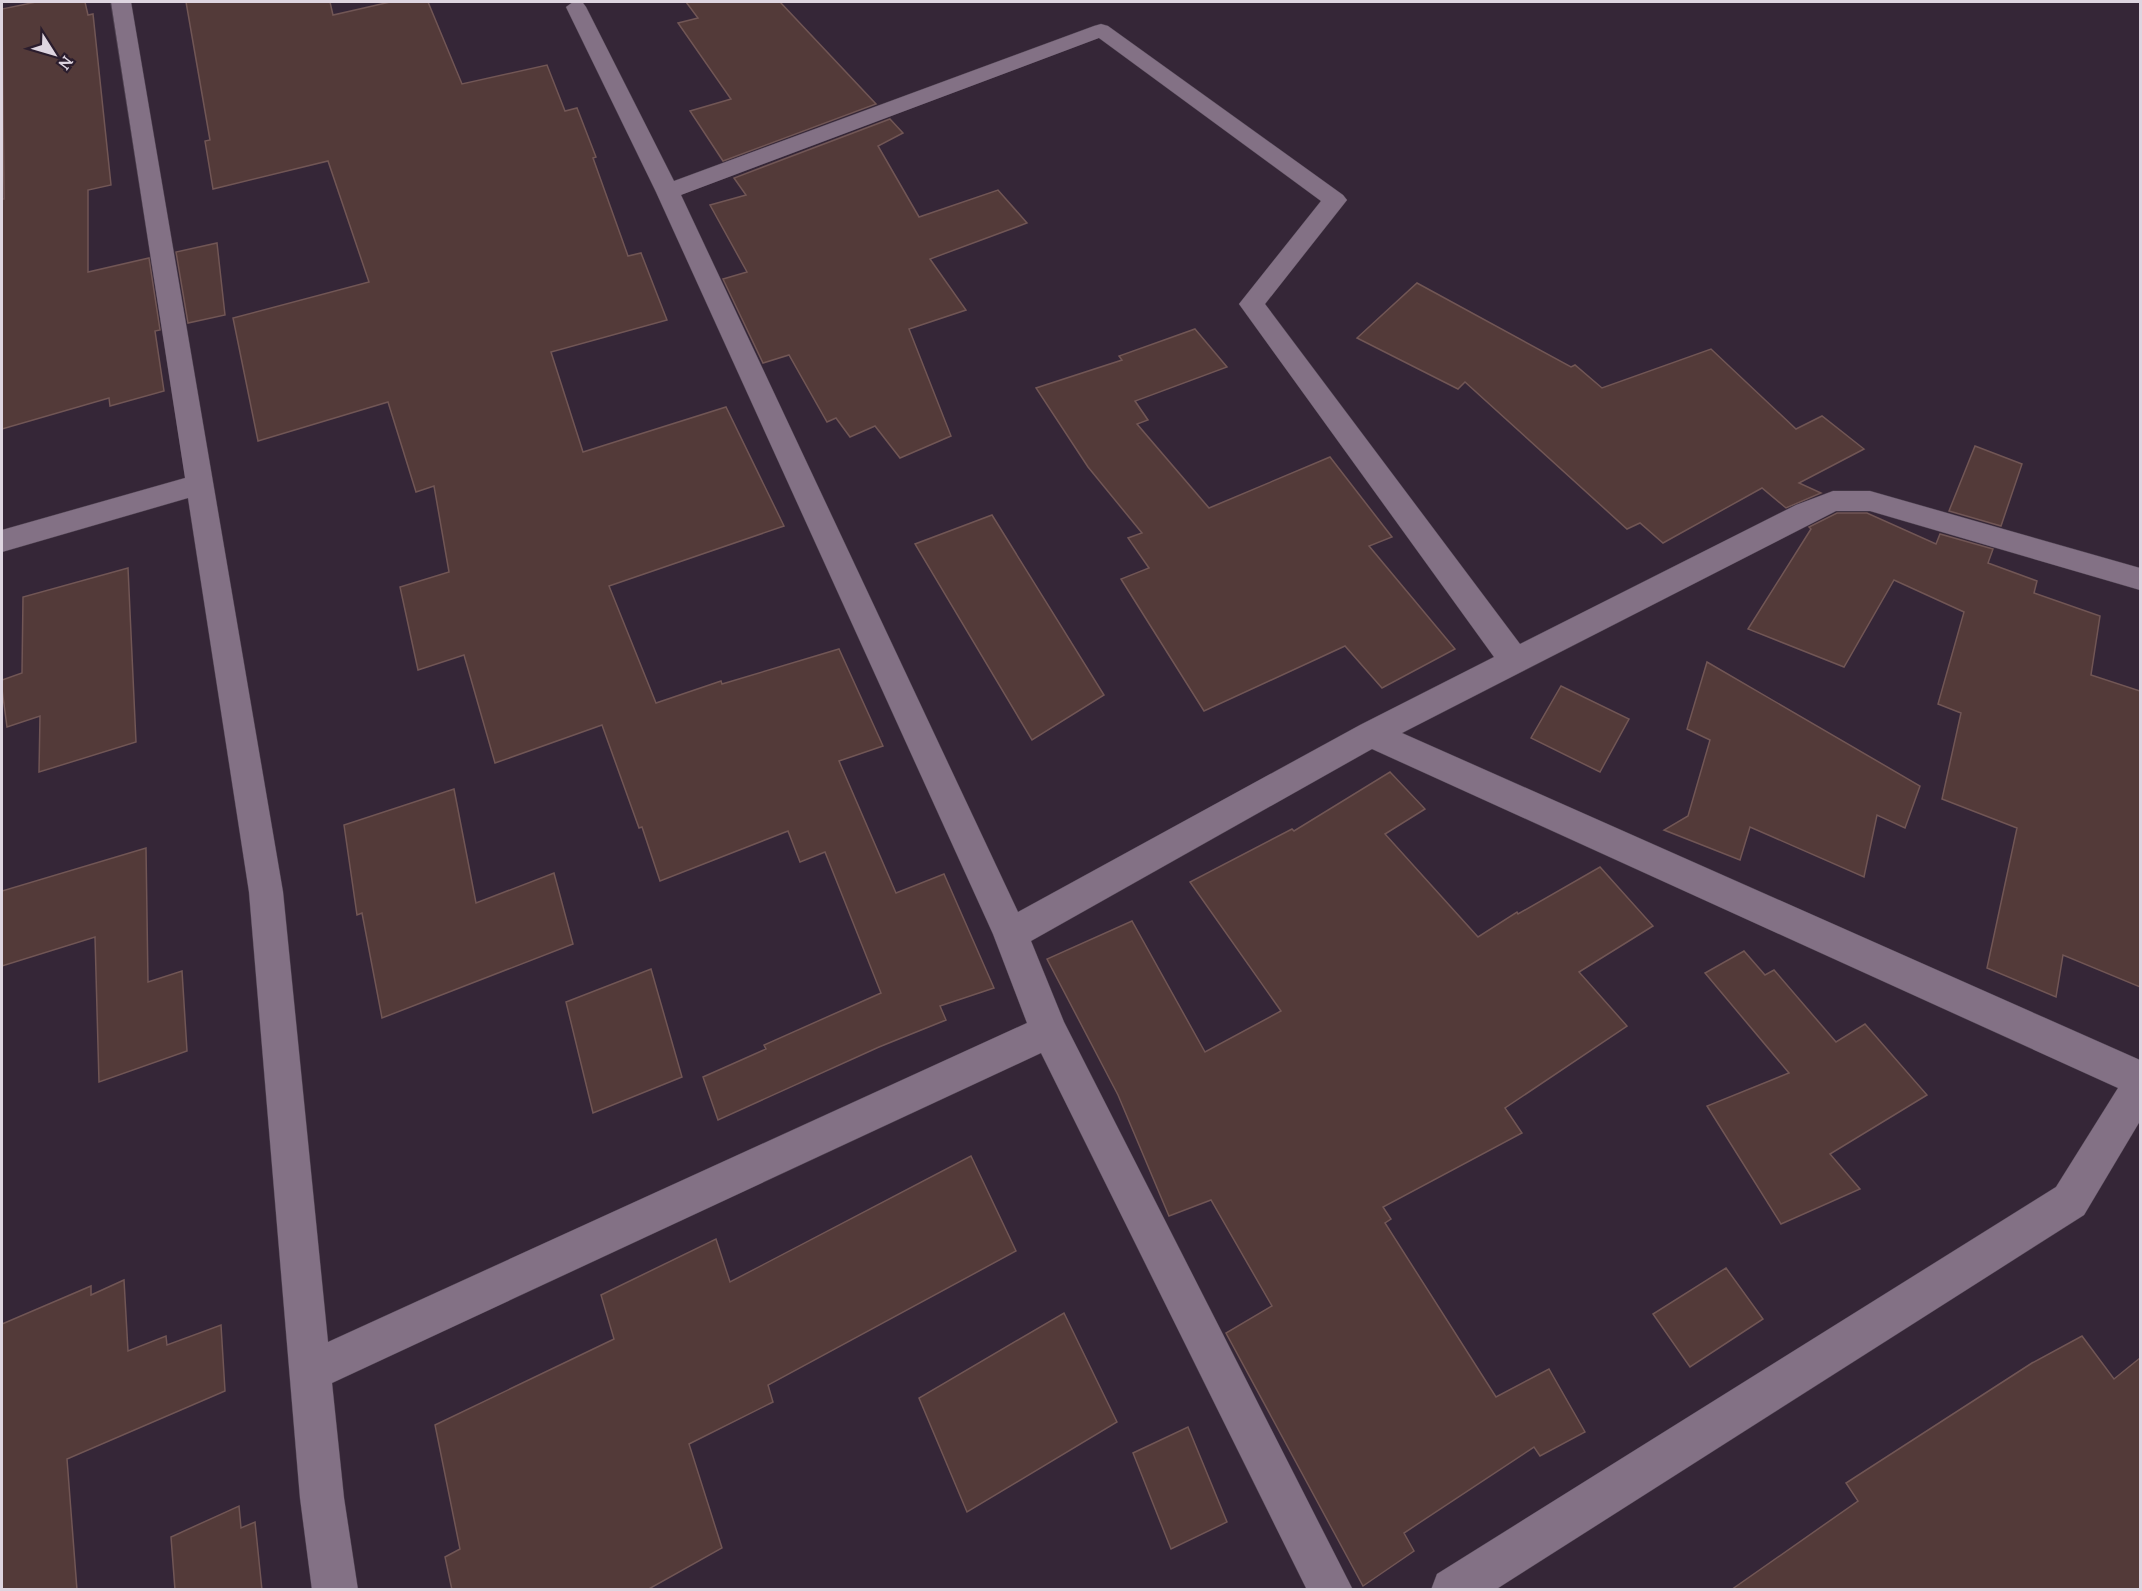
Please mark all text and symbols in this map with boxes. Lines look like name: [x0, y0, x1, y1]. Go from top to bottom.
north arrow: [24, 24, 84, 84]
text: N: [54, 52, 78, 74]

